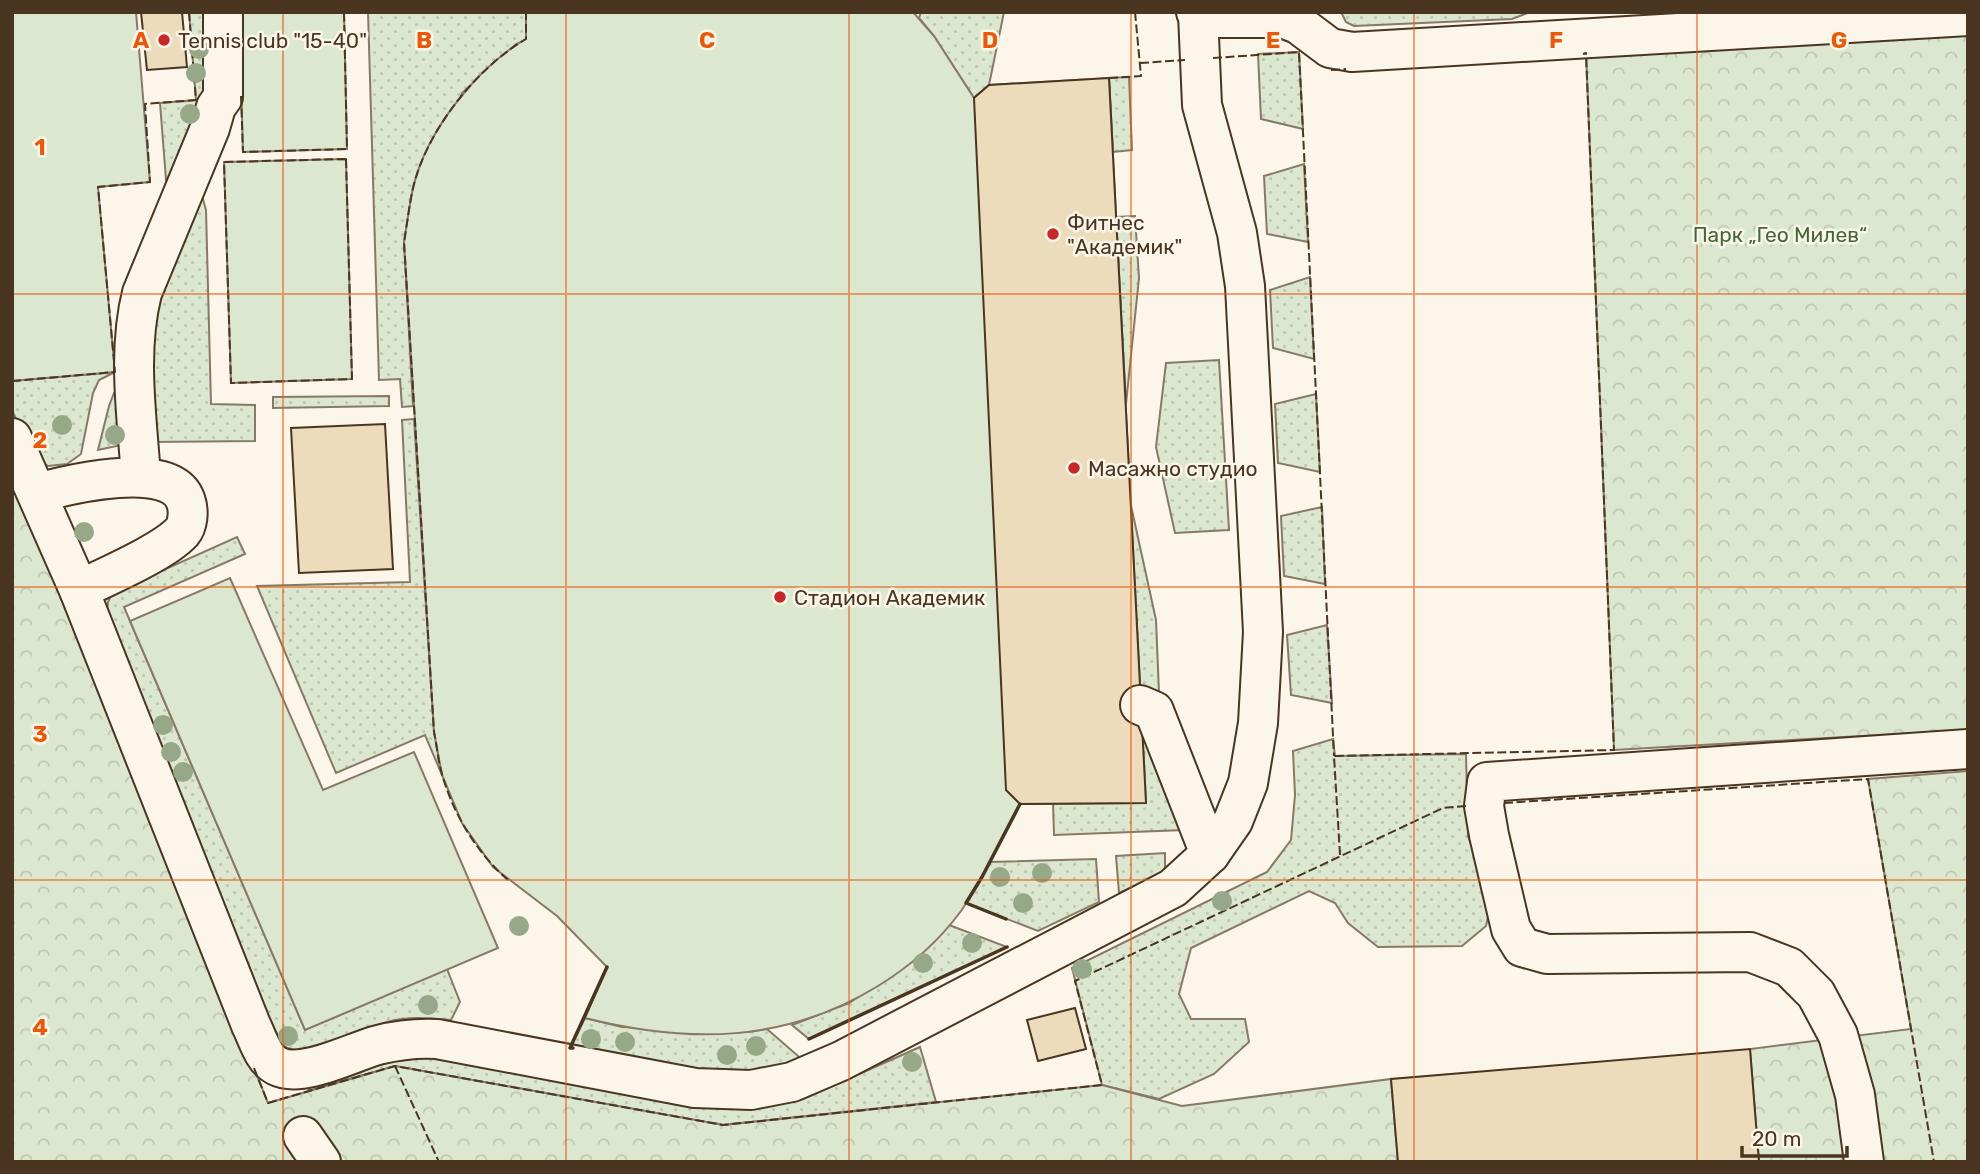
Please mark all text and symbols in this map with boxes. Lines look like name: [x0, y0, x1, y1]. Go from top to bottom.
text: A: [133, 26, 150, 54]
text: B: [416, 26, 432, 54]
text: C: [699, 26, 715, 54]
text: D: [982, 26, 998, 54]
text: E: [1266, 26, 1280, 54]
text: F: [1549, 26, 1563, 54]
text: G: [1831, 26, 1847, 54]
place label: Tennis club "15-40": [178, 28, 367, 53]
marker: Tennis club "15-40": [156, 32, 172, 48]
text: 1: [34, 133, 46, 161]
place label: Фитнес "Академик": [1067, 210, 1182, 259]
park label: Парк „Гео Милев“: [1693, 222, 1867, 247]
marker: Фитнес "Академик": [1045, 226, 1061, 242]
text: 2: [33, 426, 47, 454]
place label: Масажно студио: [1088, 456, 1258, 481]
marker: Масажно студио: [1066, 460, 1082, 476]
place label: Стадион Академик: [794, 585, 985, 610]
marker: Стадион Академик: [772, 589, 788, 605]
text: 3: [32, 720, 48, 748]
text: 4: [32, 1013, 48, 1041]
scale bar: [1742, 1114, 1847, 1158]
text: 20 m: [1752, 1126, 1801, 1151]

